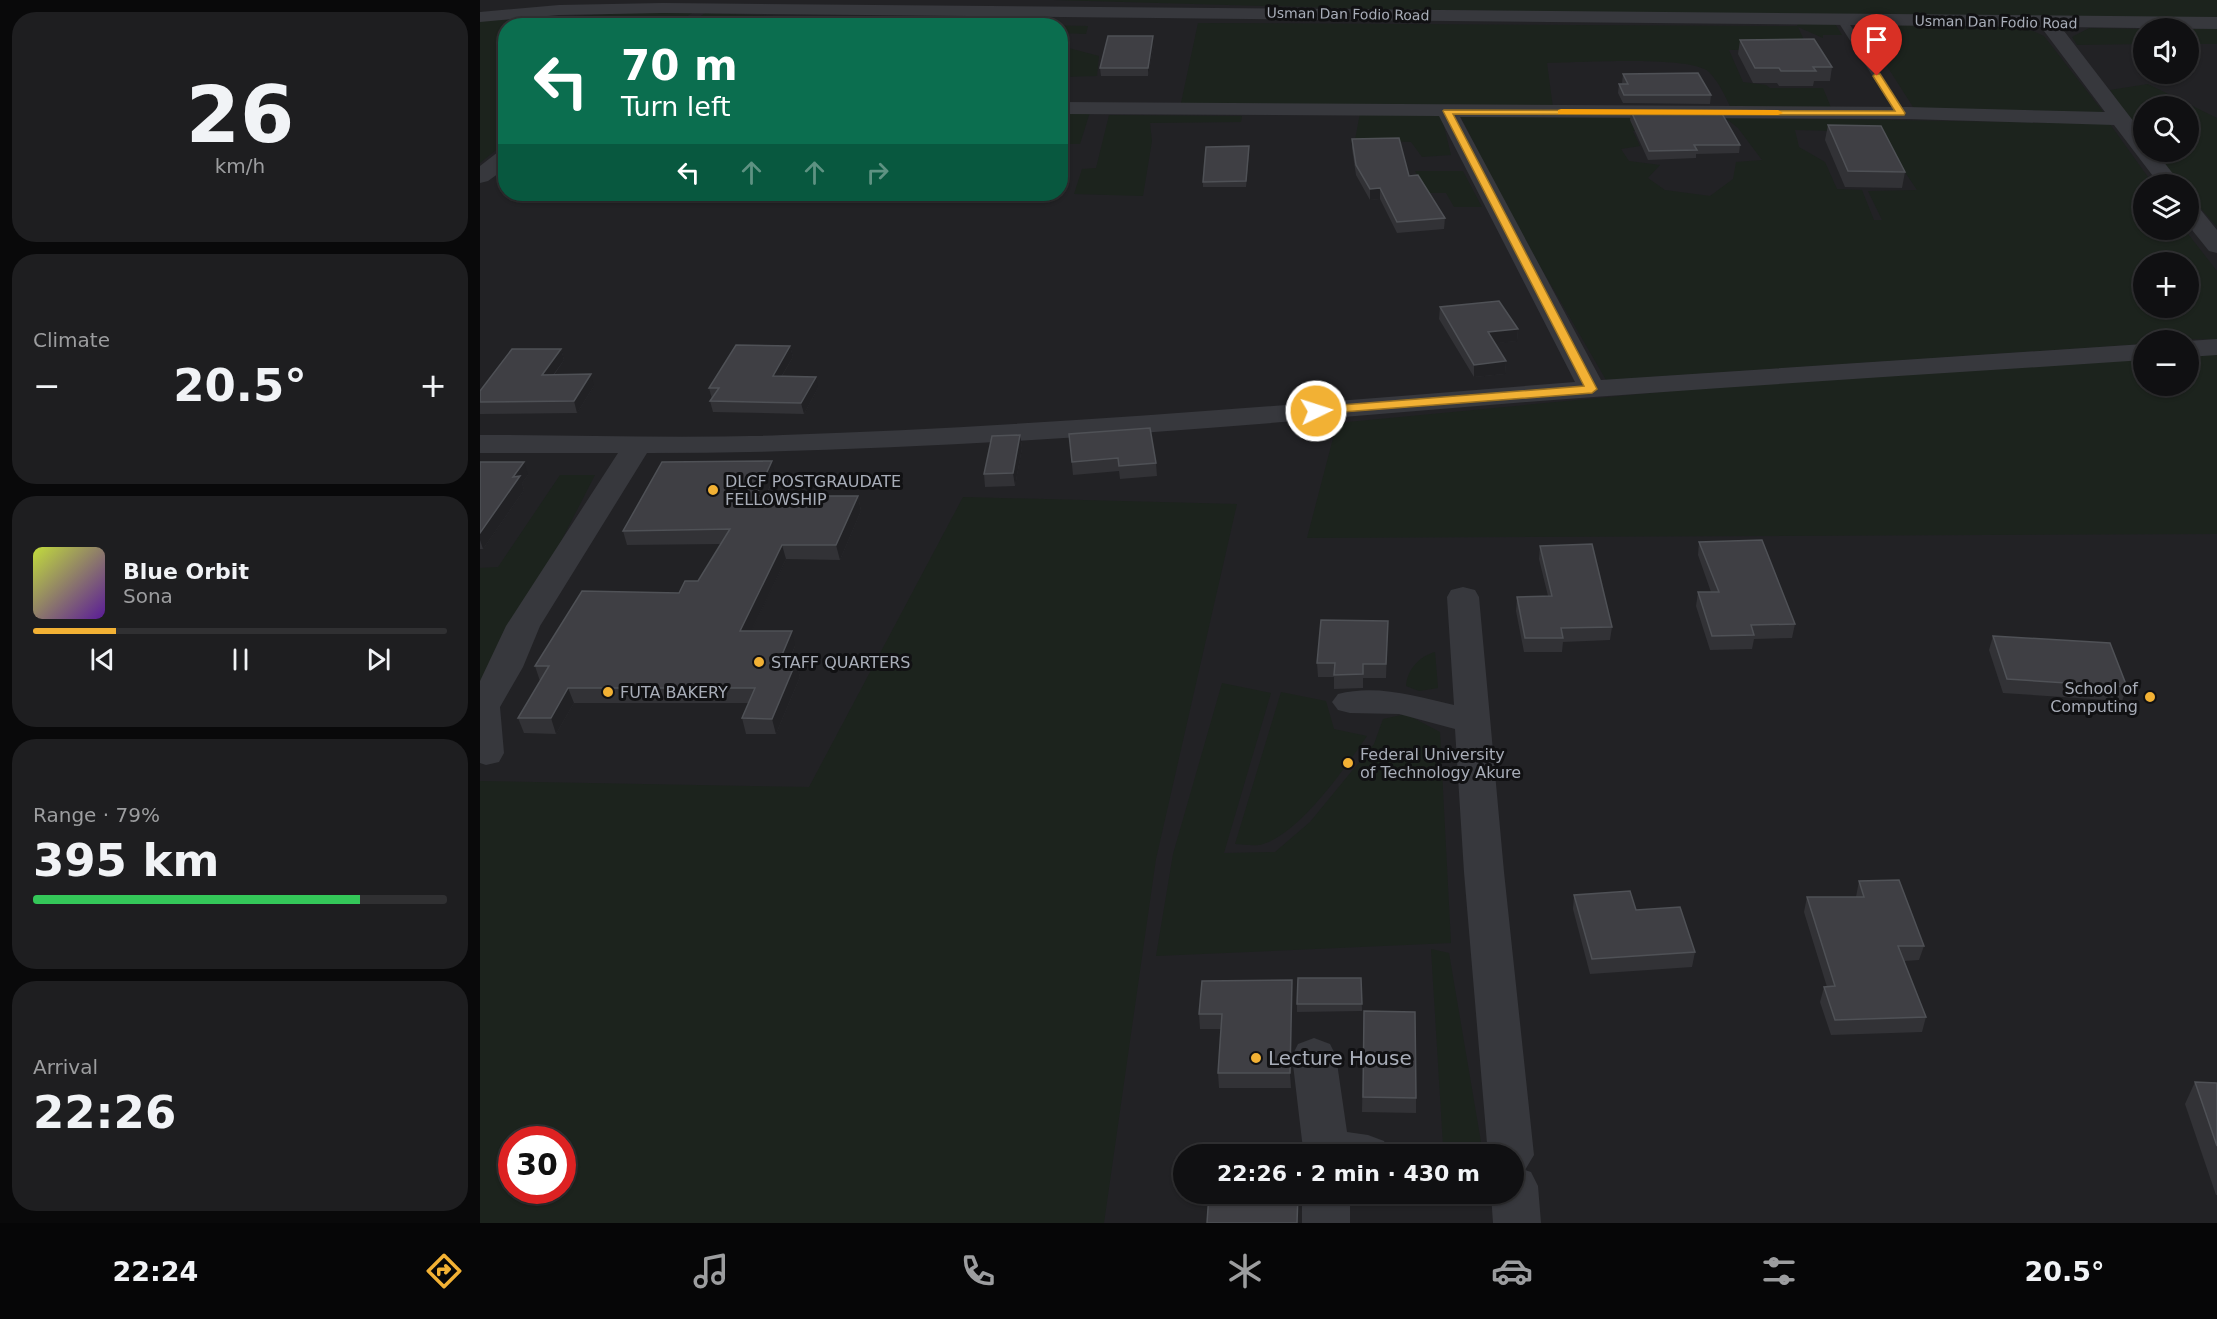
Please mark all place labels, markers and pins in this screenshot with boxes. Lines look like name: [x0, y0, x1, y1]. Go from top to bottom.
pin: [1851, 14, 1902, 76]
place label: DLCF POSTGRAUDATE FELLOWSHIP: [725, 472, 901, 509]
marker: DLCF POSTGRAUDATE FELLOWSHIP: [706, 483, 720, 497]
place label: STAFF QUARTERS: [771, 653, 910, 672]
marker: STAFF QUARTERS: [752, 655, 766, 669]
place label: School of Computing: [2050, 679, 2138, 716]
place label: FUTA BAKERY: [620, 683, 728, 702]
marker: FUTA BAKERY: [601, 685, 615, 699]
marker: School of Computing: [2143, 690, 2157, 704]
place label: Federal University of Technology Akure: [1360, 745, 1521, 782]
marker: Federal University of Technology Akure: [1341, 756, 1355, 770]
place label: Lecture House: [1268, 1046, 1412, 1070]
marker: Lecture House: [1249, 1051, 1263, 1065]

